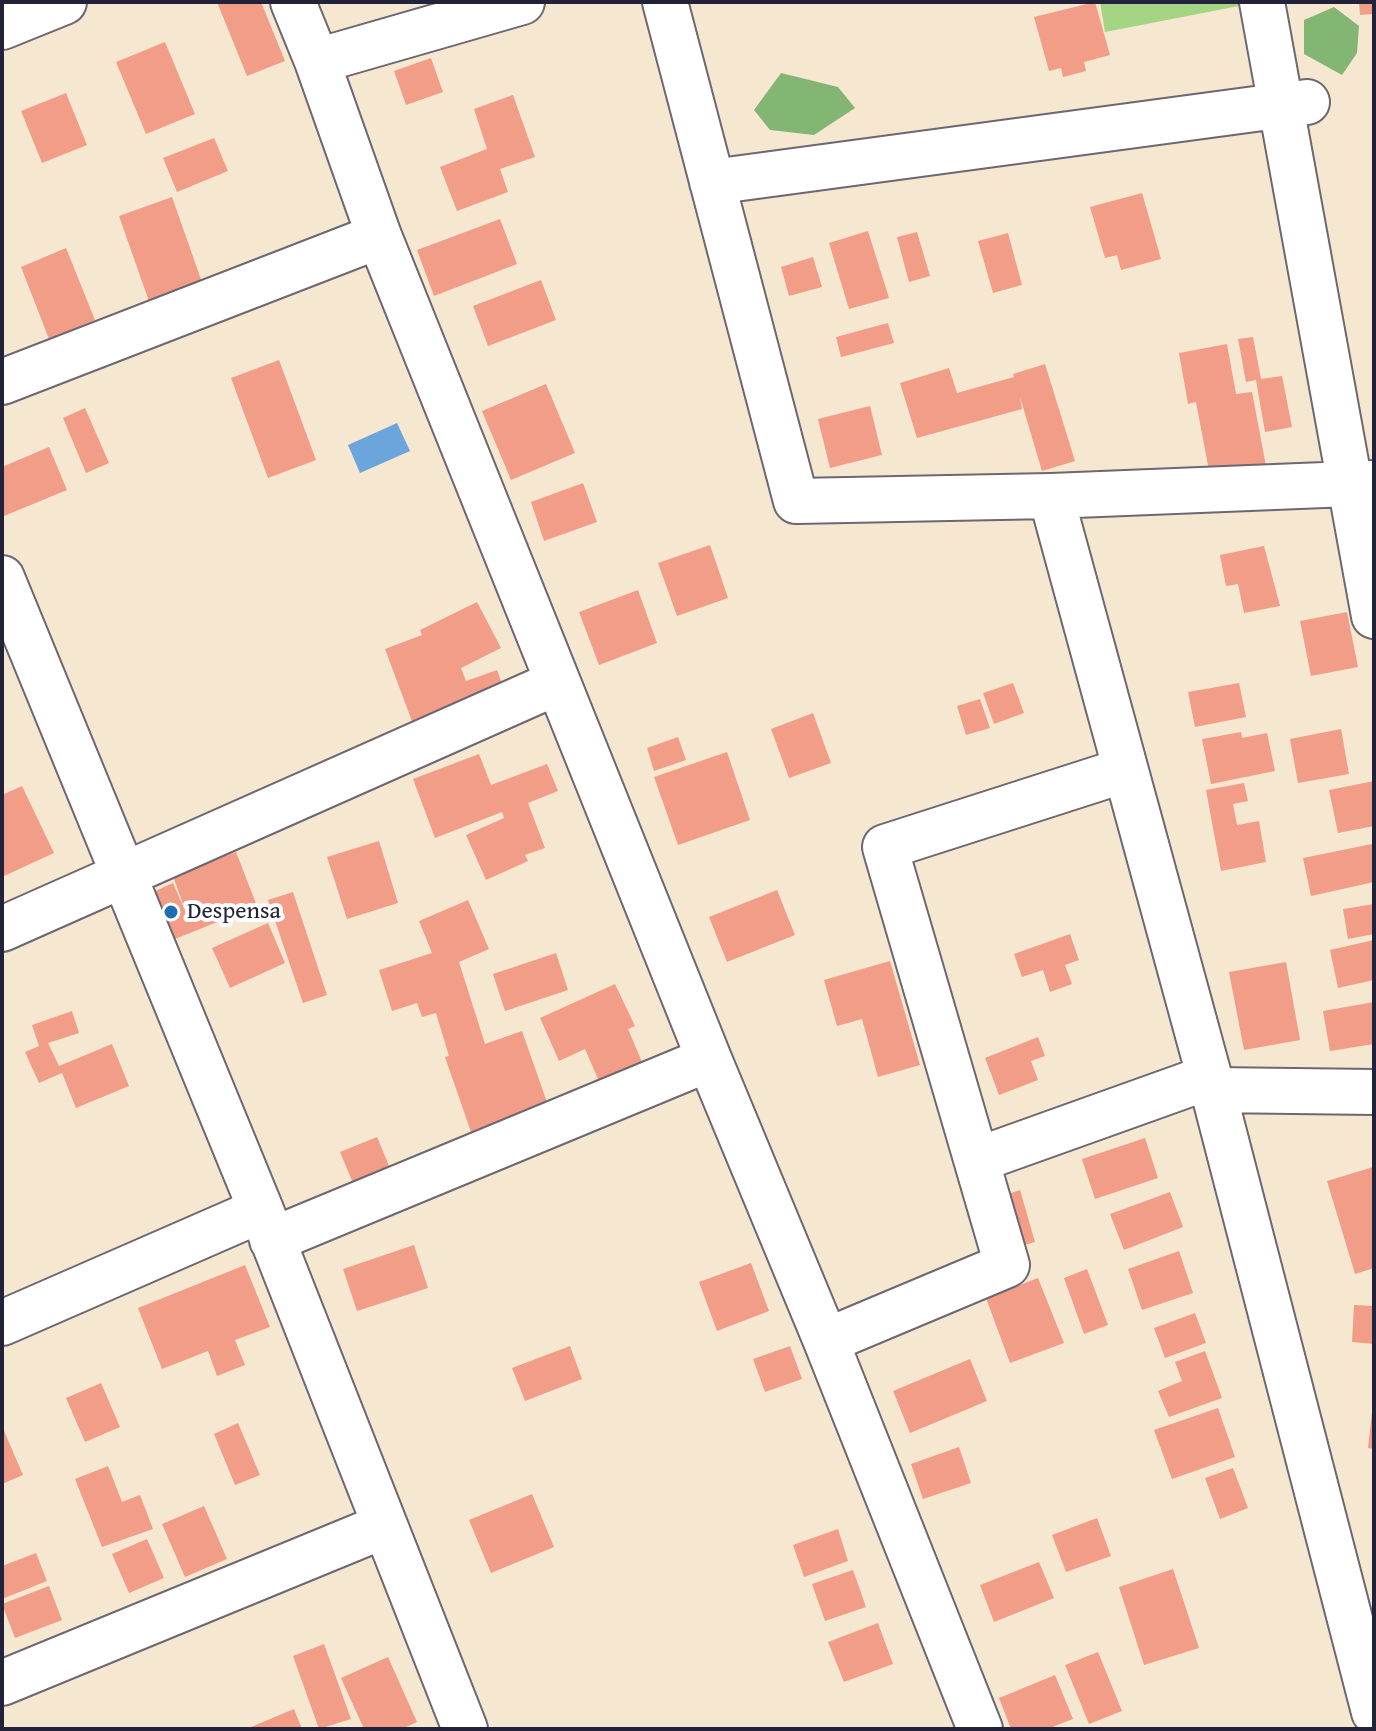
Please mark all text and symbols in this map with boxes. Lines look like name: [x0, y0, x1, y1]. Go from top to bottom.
place label: Despensa: [187, 898, 281, 926]
marker: Despensa: [162, 903, 180, 921]

